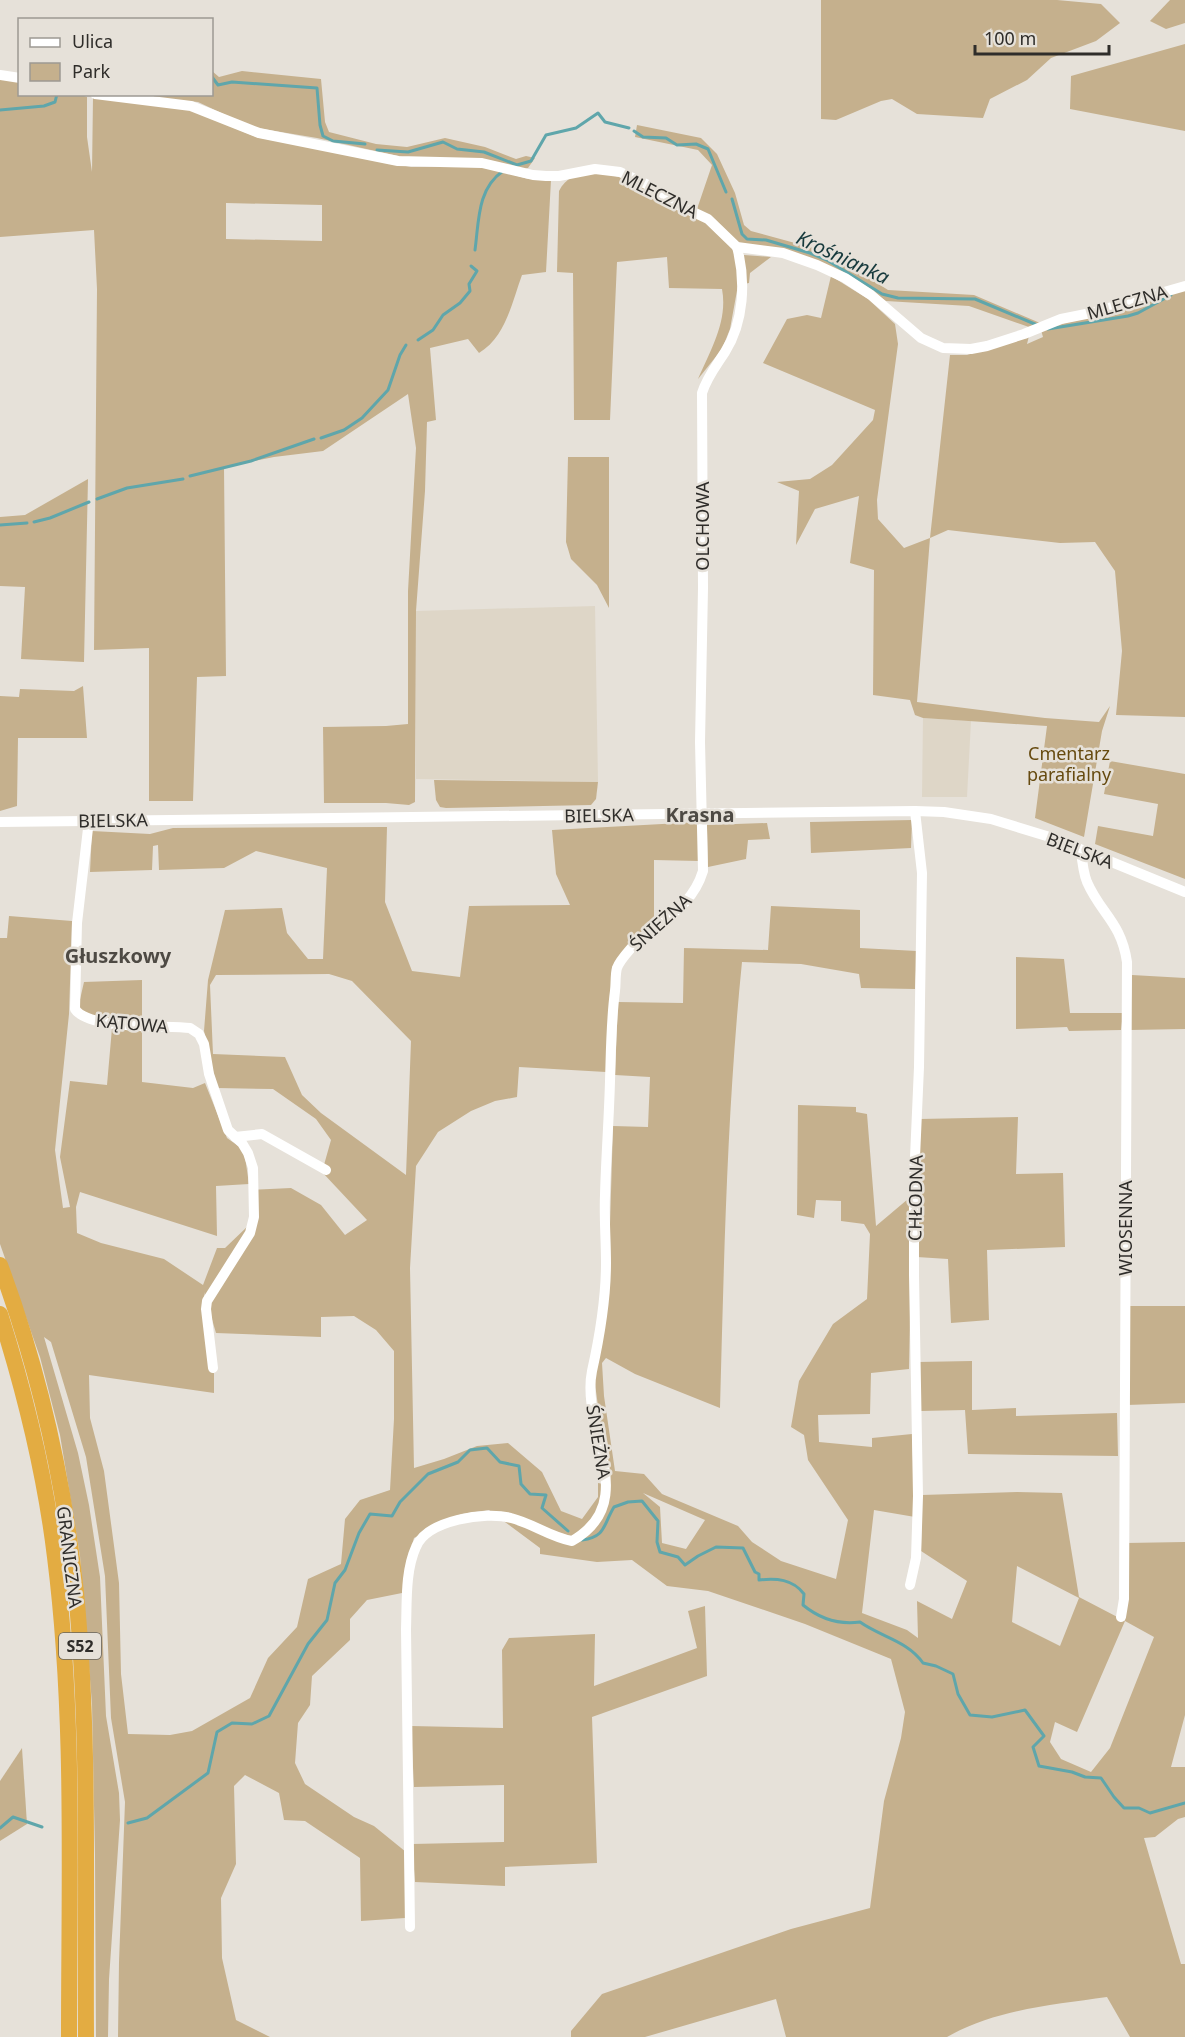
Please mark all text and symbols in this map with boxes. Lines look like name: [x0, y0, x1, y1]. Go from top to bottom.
legend: [18, 18, 213, 96]
scale bar: [975, 18, 1108, 56]
text: 100 m: [984, 26, 1036, 50]
text: Ulica: [72, 29, 113, 53]
text: Park: [72, 59, 110, 83]
street label: MLECZNA: [618, 165, 703, 224]
water label: Krośnianka: [792, 224, 894, 290]
street label: MLECZNA: [1084, 279, 1170, 325]
street label: OLCHOWA: [690, 481, 714, 571]
park label: Cmentarz parafialny: [1027, 741, 1112, 786]
district label: Krasna: [666, 801, 734, 828]
street label: BIELSKA: [564, 802, 635, 828]
street label: BIELSKA: [78, 807, 149, 833]
street label: BIELSKA: [1043, 826, 1117, 874]
street label: ŚNIEŻNA: [624, 888, 696, 956]
district label: Głuszkowy: [65, 942, 172, 969]
street label: KĄTOWA: [95, 1008, 170, 1038]
street label: CHŁODNA: [902, 1154, 928, 1241]
street label: WIOSENNA: [1113, 1180, 1137, 1276]
street label: ŚNIEŻNA: [581, 1403, 617, 1481]
street label: GRANICZNA: [52, 1505, 88, 1610]
road number: S52: [59, 1633, 101, 1659]

